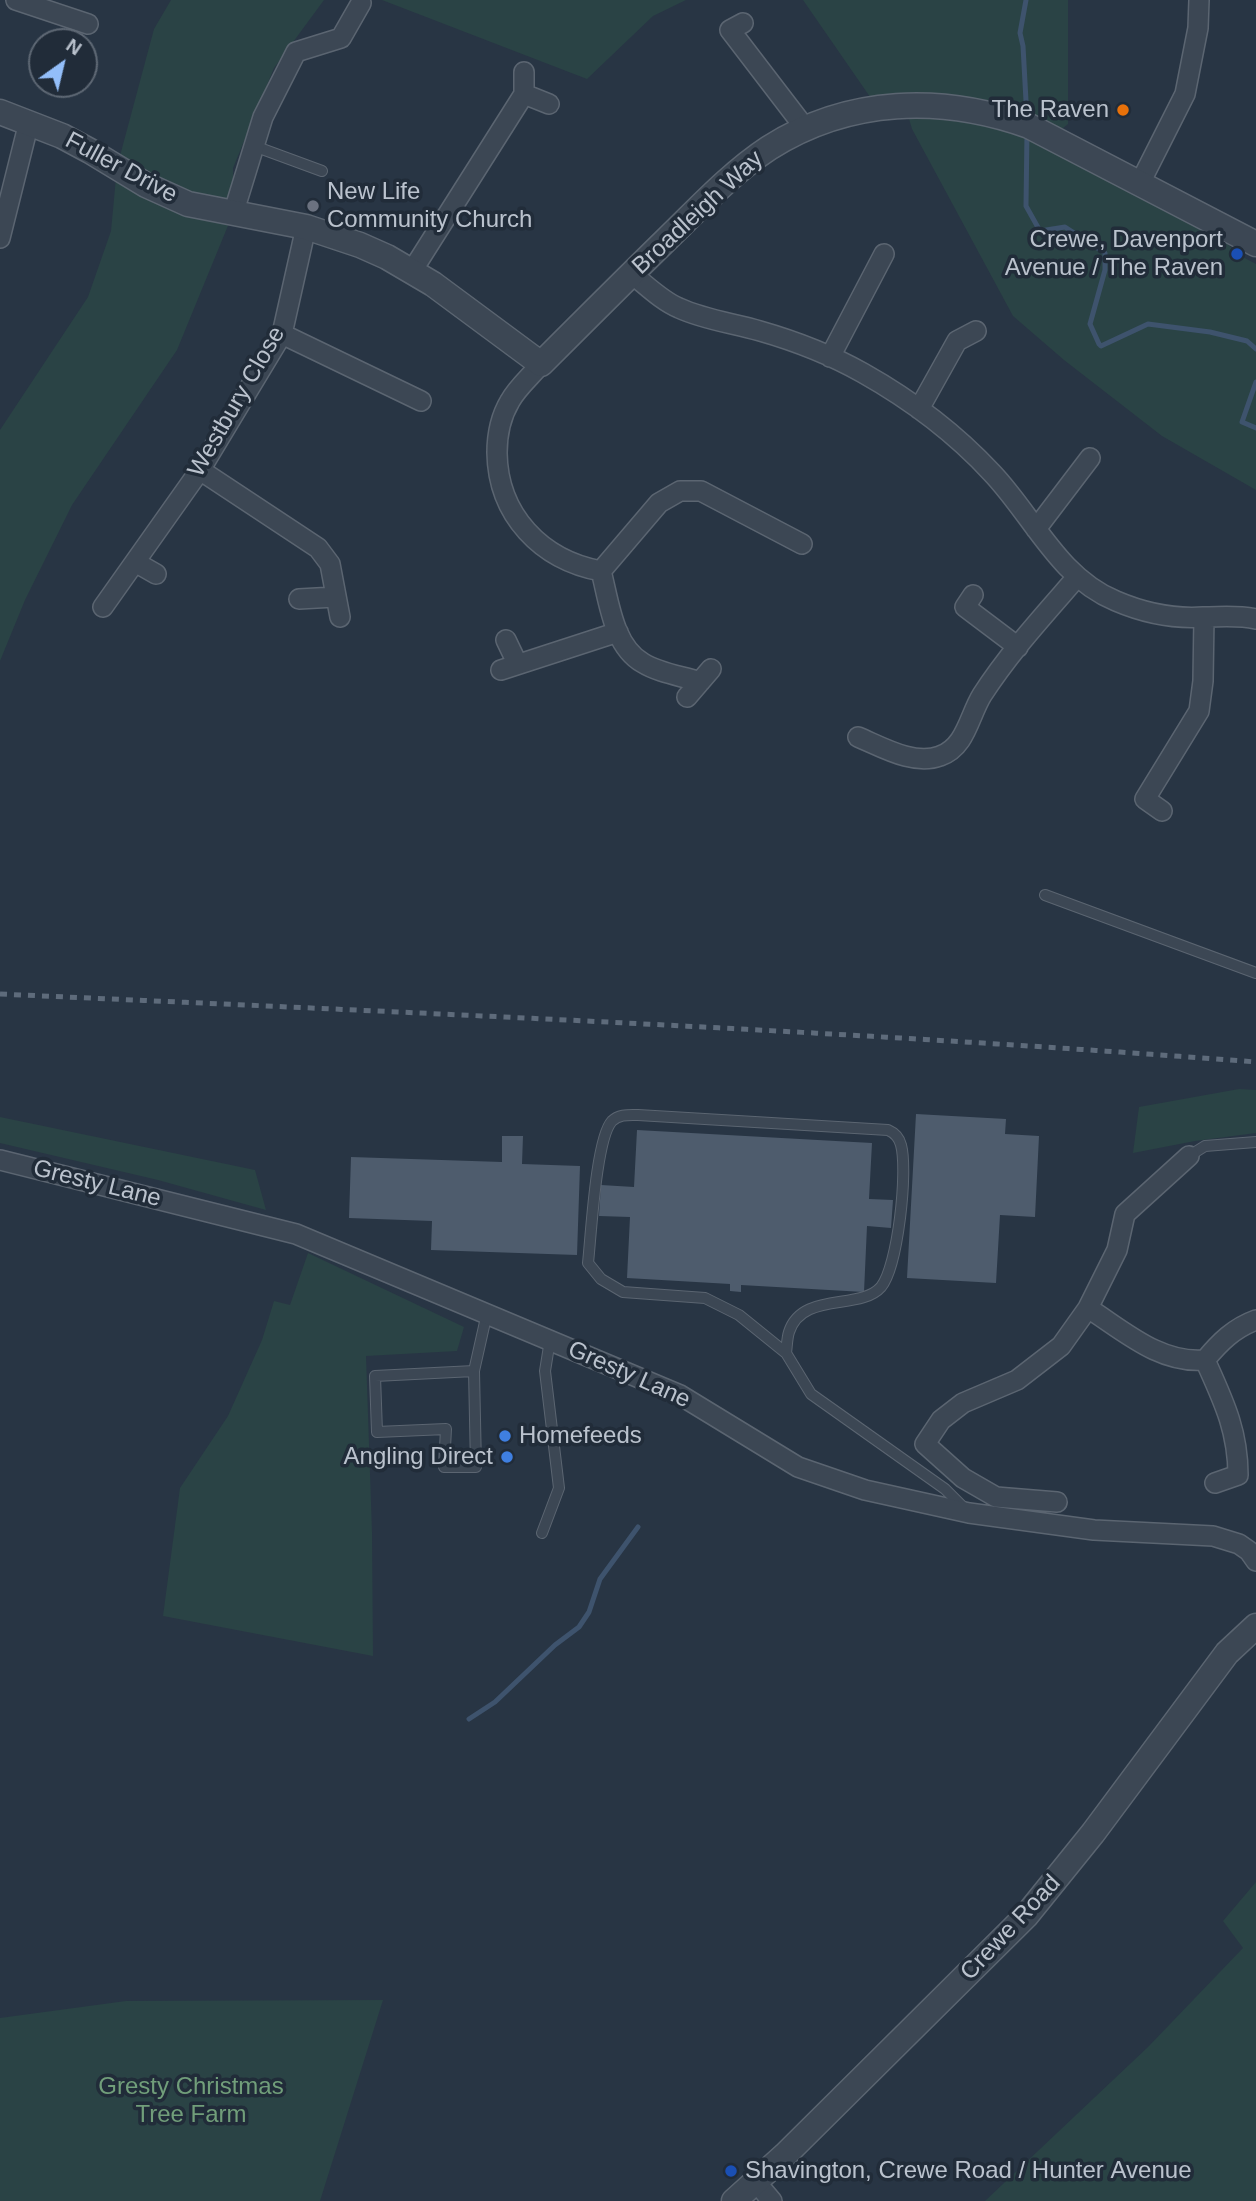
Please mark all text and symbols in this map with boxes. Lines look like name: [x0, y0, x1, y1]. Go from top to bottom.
north arrow: [28, 28, 98, 98]
text: N: [62, 34, 85, 59]
place label: The Raven: [992, 96, 1109, 124]
marker: The Raven: [1115, 102, 1131, 118]
street label: Fuller Drive: [60, 126, 182, 210]
street label: Broadleigh Way: [627, 145, 769, 281]
place label: New Life Community Church: [327, 178, 532, 234]
marker: New Life Community Church: [305, 198, 321, 214]
place label: Crewe, Davenport Avenue / The Raven: [1005, 226, 1223, 282]
marker: Crewe, Davenport Avenue / The Raven: [1229, 246, 1245, 262]
street label: Westbury Close: [182, 322, 292, 482]
street label: Gresty Lane: [30, 1154, 164, 1214]
street label: Gresty Lane: [563, 1335, 695, 1415]
place label: Homefeeds: [519, 1422, 642, 1450]
marker: Homefeeds: [497, 1428, 513, 1444]
place label: Angling Direct: [344, 1443, 493, 1471]
marker: Angling Direct: [499, 1449, 515, 1465]
street label: Crewe Road: [955, 1869, 1067, 1987]
park label: Gresty Christmas Tree Farm: [98, 2073, 284, 2129]
place label: Shavington, Crewe Road / Hunter Avenue: [745, 2157, 1191, 2185]
marker: Shavington, Crewe Road / Hunter Avenue: [723, 2163, 739, 2179]

